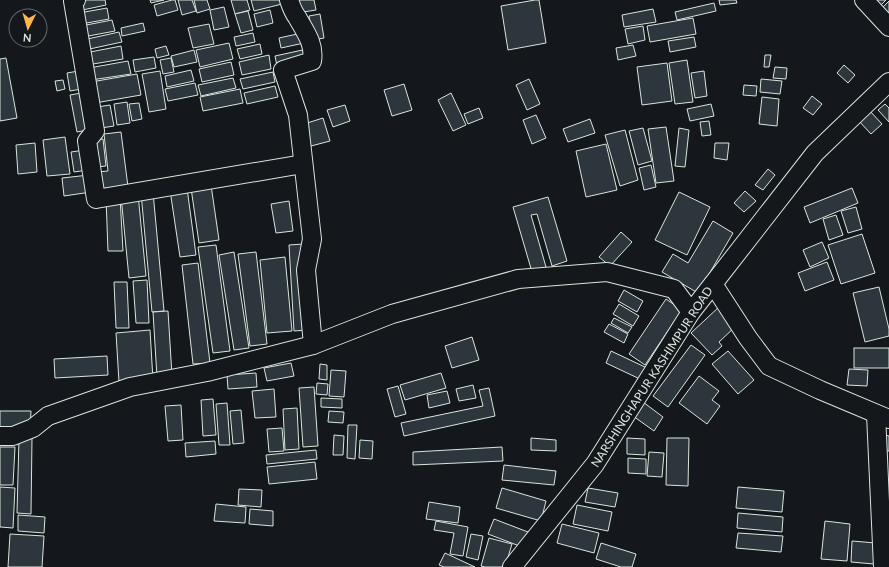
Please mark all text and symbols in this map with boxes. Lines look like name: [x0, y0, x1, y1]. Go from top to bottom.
north arrow: [8, 8, 48, 48]
text: N: [22, 32, 32, 45]
street label: NARSHINGHAPUR KASHIMPUR ROAD: [587, 283, 716, 470]

